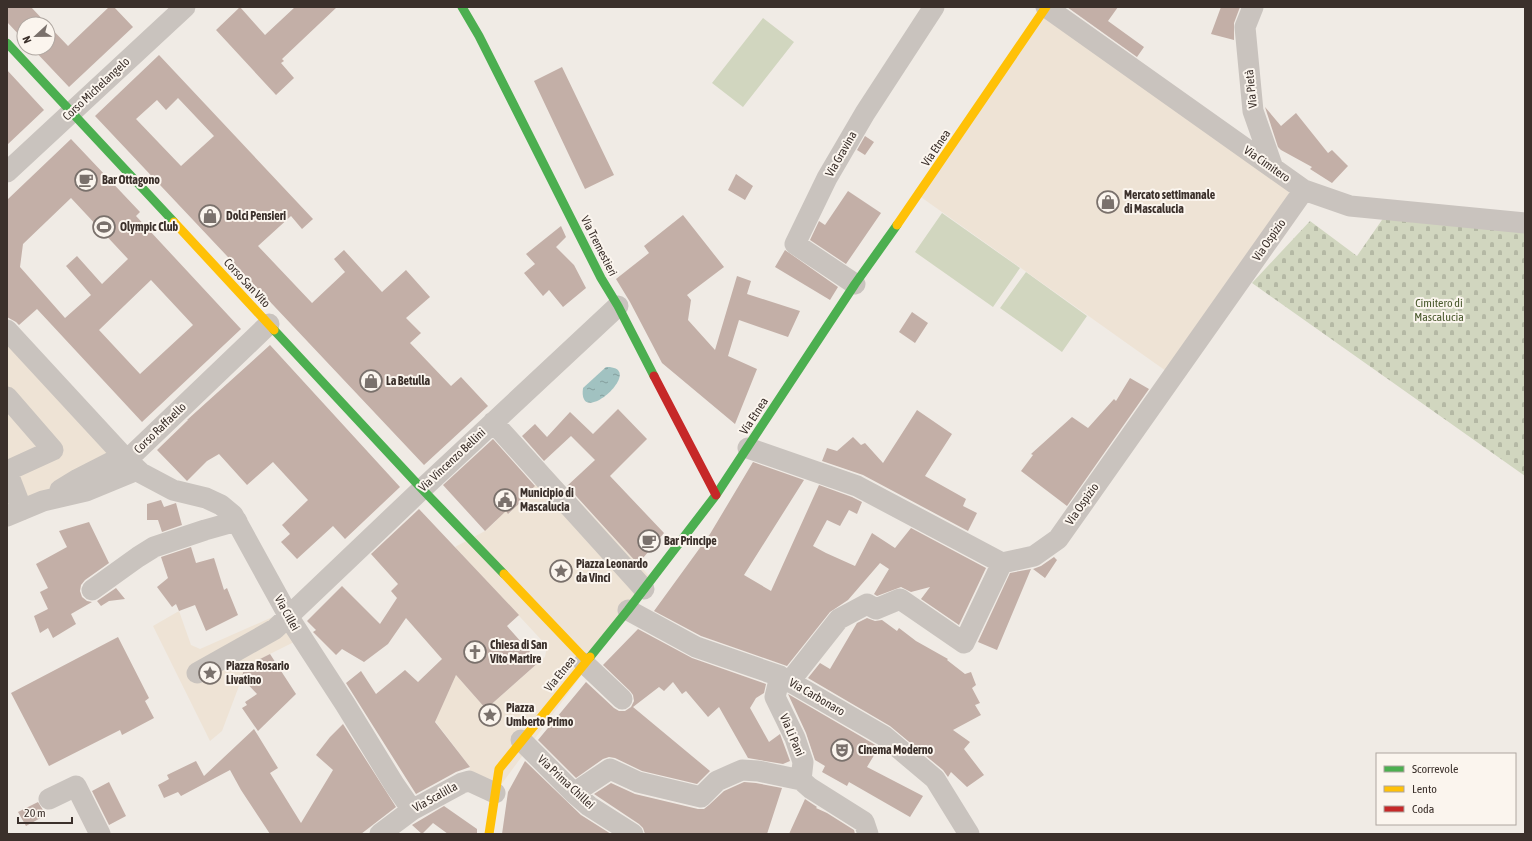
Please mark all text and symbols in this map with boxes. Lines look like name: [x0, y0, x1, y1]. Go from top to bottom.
north arrow: [16, 16, 56, 56]
text: N: [20, 34, 34, 45]
street label: Corso Michelangelo: [60, 54, 133, 124]
street label: Via Pietà: [1242, 69, 1260, 109]
street label: Via Etnea: [919, 127, 953, 169]
street label: Via Gravina: [822, 129, 860, 179]
street label: Via Cimitero: [1241, 143, 1293, 185]
cafe icon: Bar Ottagono: [73, 167, 99, 193]
place label: Bar Ottagono: [102, 173, 160, 187]
place label: Mercato settimanale di Mascalucia: [1124, 188, 1216, 216]
shop icon: Mercato settimanale di Mascalucia: [1095, 189, 1121, 215]
shop icon: Dolci Pensieri: [197, 203, 223, 229]
place label: Dolci Pensieri: [226, 209, 286, 223]
sports icon: Olympic Club: [91, 214, 117, 240]
street label: Via Tremestieri: [578, 214, 620, 278]
street label: Via Ospizio: [1249, 216, 1289, 264]
place label: Olympic Club: [120, 220, 179, 234]
street label: Corso San Vito: [221, 256, 273, 311]
park label: Cimitero di Mascalucia: [1414, 296, 1464, 324]
shop icon: La Betulla: [358, 368, 384, 394]
place label: La Betulla: [386, 374, 431, 388]
street label: Via Etnea: [737, 395, 771, 437]
street label: Corso Raffaello: [131, 399, 189, 456]
street label: Via Vincenzo Bellini: [416, 425, 488, 495]
street label: Via Ospizio: [1062, 480, 1102, 528]
place label: Municipio di Mascalucia: [520, 486, 574, 514]
public building icon: Municipio di Mascalucia: [492, 487, 518, 513]
cafe icon: Bar Principe: [636, 528, 662, 554]
place label: Bar Principe: [664, 534, 717, 548]
place label: Piazza Leonardo da Vinci: [576, 557, 648, 585]
place icon: Piazza Leonardo da Vinci: [548, 558, 574, 584]
street label: Via Cillei: [272, 593, 302, 633]
place label: Chiesa di San Vito Martire: [489, 638, 548, 666]
church icon: Chiesa di San Vito Martire: [462, 639, 488, 665]
street label: Via Etnea: [542, 654, 578, 694]
place label: Piazza Rosario Livatino: [226, 659, 290, 687]
place icon: Piazza Rosario Livatino: [197, 660, 223, 686]
street label: Via Carbonaro: [787, 675, 848, 719]
place label: Piazza Umberto Primo: [506, 701, 574, 729]
place icon: Piazza Umberto Primo: [477, 702, 503, 728]
street label: Via Li Pani: [777, 712, 807, 758]
theatre icon: Cinema Moderno: [829, 737, 855, 763]
place label: Cinema Moderno: [858, 743, 933, 757]
street label: Via Prima Chillei: [535, 752, 597, 812]
legend: [1376, 753, 1516, 825]
text: Scorrevole: [1412, 762, 1459, 776]
street label: Via Scalilla: [410, 779, 460, 815]
text: Lento: [1412, 782, 1437, 796]
scale bar: [18, 799, 72, 825]
text: Coda: [1412, 802, 1434, 816]
text: 20 m: [24, 806, 46, 820]

